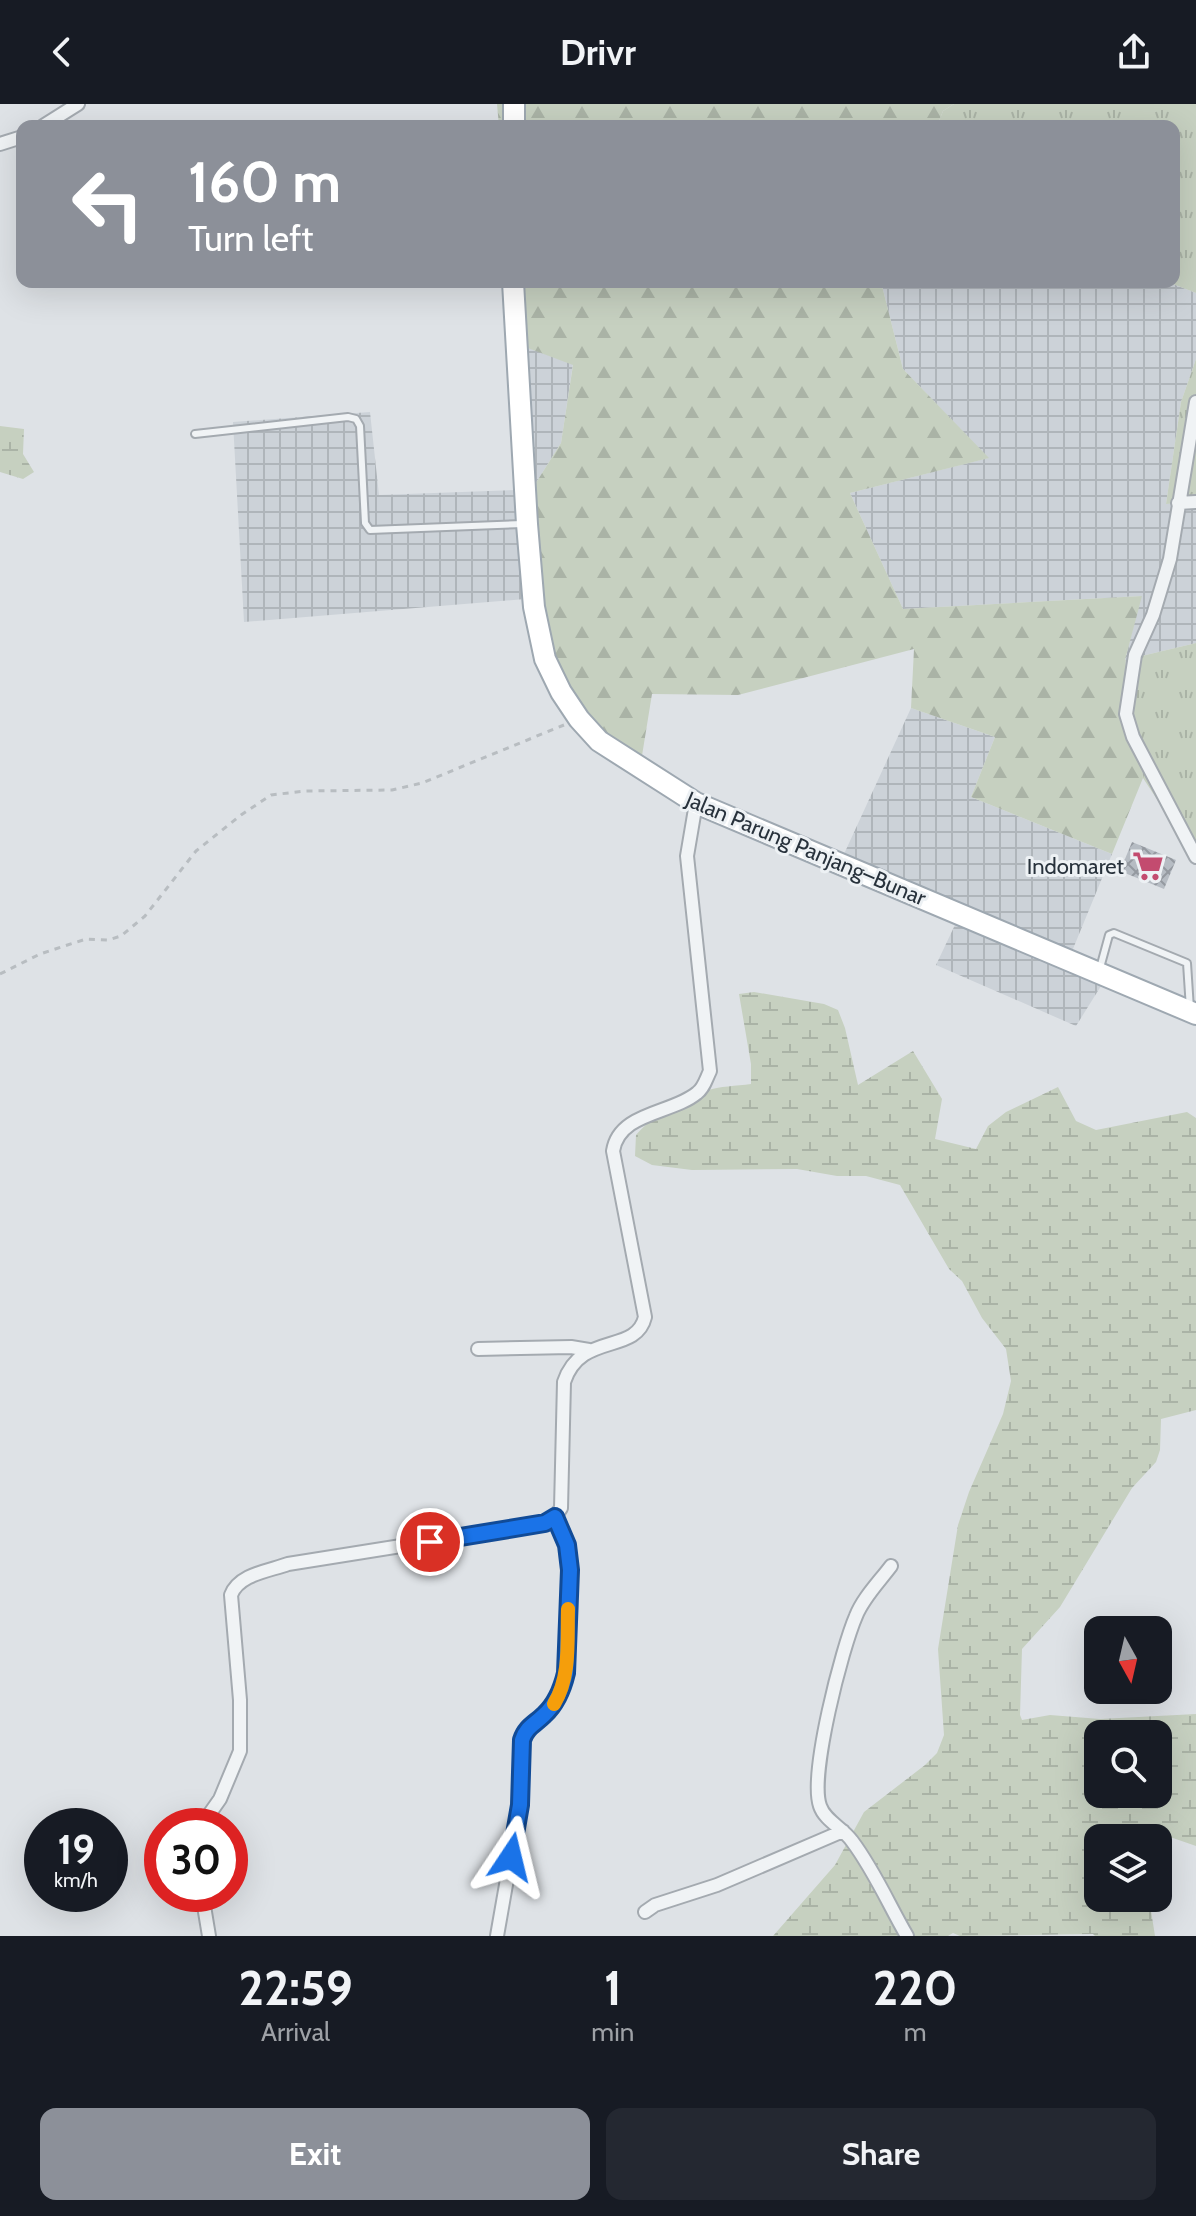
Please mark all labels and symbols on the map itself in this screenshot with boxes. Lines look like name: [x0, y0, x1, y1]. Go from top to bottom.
street label: Jalan Parung Panjang–Bunar: [681, 785, 930, 911]
supermarket icon: Indomaret: [1131, 849, 1165, 883]
place label: Indomaret: [1027, 853, 1125, 880]
pin: [396, 1508, 464, 1576]
north arrow: [1084, 1616, 1172, 1704]
speed limit sign: 30: [144, 1808, 248, 1912]
position arrow: [469, 1815, 553, 1899]

